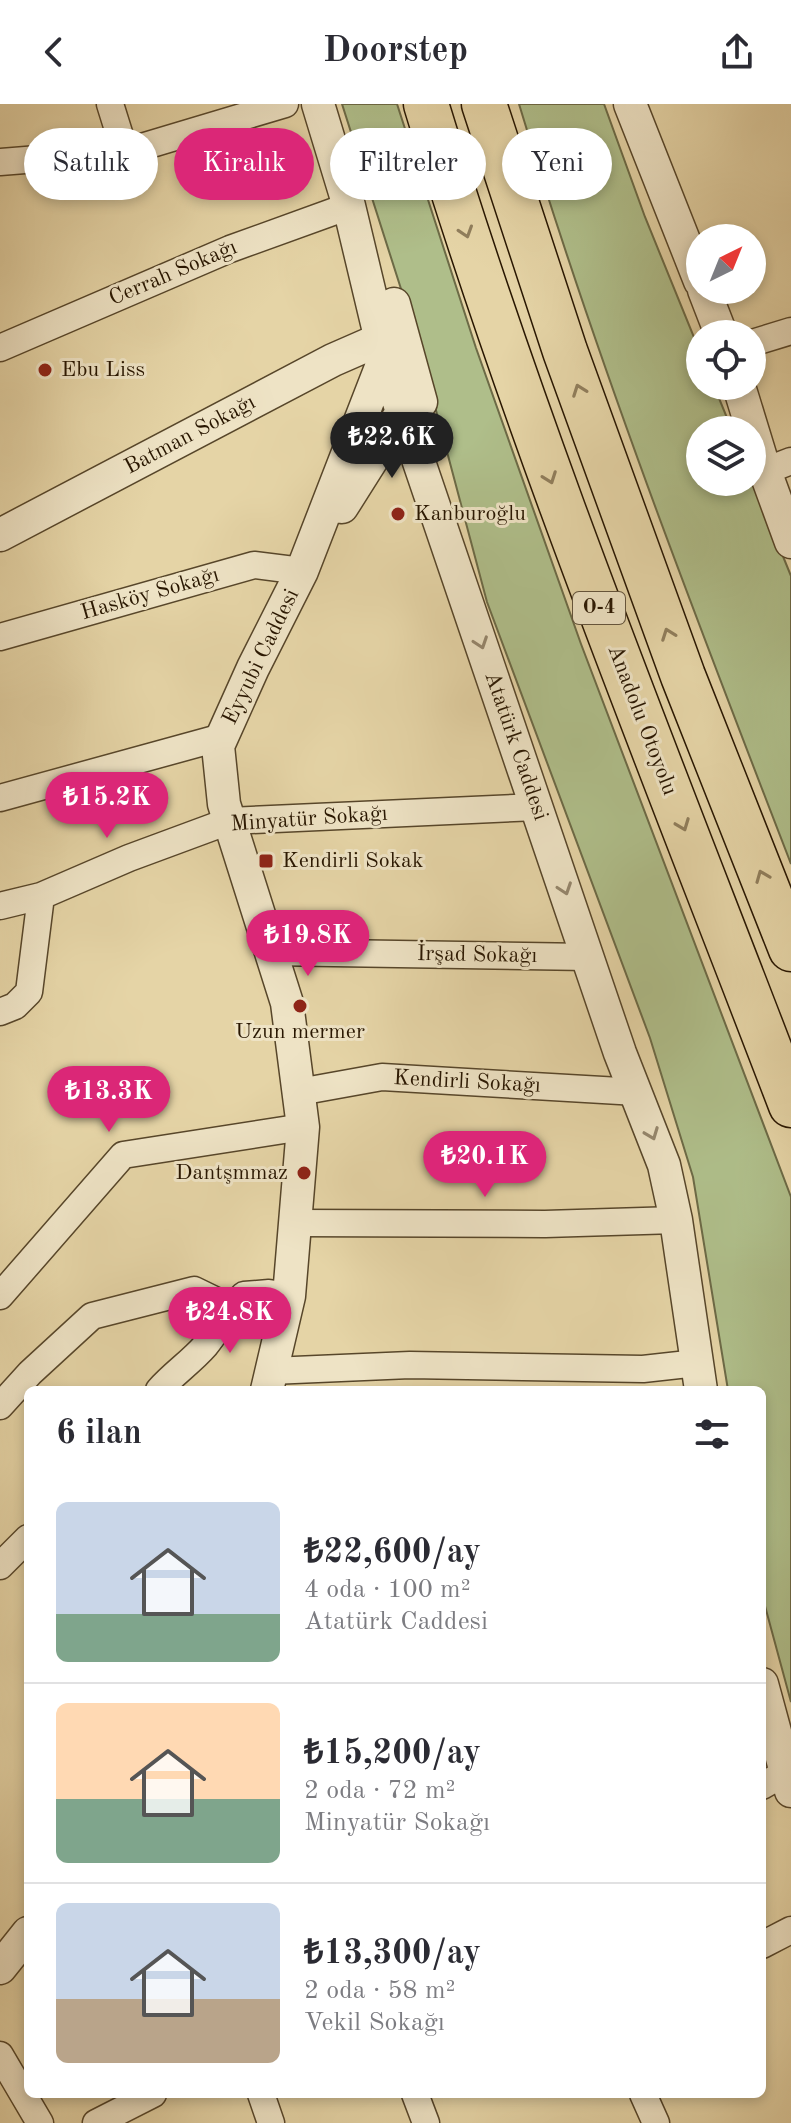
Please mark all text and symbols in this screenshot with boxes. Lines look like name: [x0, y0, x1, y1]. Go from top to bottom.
icon: back: [32, 30, 76, 74]
icon: share: [715, 30, 759, 74]
text: Doorstep: [323, 34, 468, 70]
chip: Satılık: [24, 128, 158, 200]
chip: Kiralık: [174, 128, 314, 200]
chip: Filtreler: [330, 128, 486, 200]
chip: Yeni: [502, 128, 612, 200]
north arrow: [686, 224, 766, 304]
map controls: [686, 224, 766, 496]
one-way arrow: [457, 225, 473, 238]
street label: Cerrah Sokağı: [106, 236, 240, 310]
button: locate: [686, 320, 766, 400]
place label: Ebu Liss: [61, 359, 145, 381]
marker: Ebu Liss: [36, 361, 54, 379]
one-way arrow: [573, 384, 589, 398]
street label: Batman Sokağı: [121, 391, 259, 479]
pin: ₺22.6K: [327, 412, 457, 480]
button: layers: [686, 416, 766, 496]
text: ₺22.6K: [348, 425, 436, 451]
one-way arrow: [541, 470, 557, 484]
place label: Kanburoğlu: [414, 503, 526, 525]
marker: Kanburoğlu: [389, 505, 407, 523]
street label: Hasköy Sokağı: [78, 564, 222, 624]
street label: Eyyubi Caddesi: [219, 586, 303, 728]
road number: O-4: [573, 592, 625, 624]
one-way arrow: [661, 628, 678, 642]
one-way arrow: [472, 635, 488, 649]
street label: Anadolu Otoyolu: [603, 642, 681, 798]
street label: Atatürk Caddesi: [480, 669, 552, 823]
pin: ₺15.2K: [42, 772, 172, 840]
text: ₺15.2K: [63, 785, 151, 811]
street label: Minyatür Sokağı: [230, 803, 388, 835]
one-way arrow: [673, 817, 690, 831]
place label: Kendirli Sokak: [282, 850, 423, 872]
marker: Kendirli Sokak: [257, 852, 275, 870]
one-way arrow: [755, 870, 772, 884]
one-way arrow: [555, 881, 571, 895]
pin: ₺19.8K: [243, 910, 373, 978]
text: ₺19.8K: [264, 923, 352, 949]
street label: İrşad Sokağı: [417, 940, 538, 967]
marker: Uzun mermer: [291, 997, 309, 1015]
place label: Uzun mermer: [235, 1021, 365, 1043]
pin: ₺13.3K: [44, 1066, 174, 1134]
street label: Kendirli Sokağı: [393, 1067, 541, 1097]
text: ₺13.3K: [65, 1079, 153, 1105]
one-way arrow: [642, 1126, 659, 1140]
pin: ₺20.1K: [420, 1131, 550, 1199]
text: ₺20.1K: [441, 1144, 529, 1170]
place label: Dantşmmaz: [175, 1162, 288, 1184]
marker: Dantşmmaz: [295, 1164, 313, 1182]
pin: ₺24.8K: [165, 1287, 295, 1355]
text: ₺24.8K: [186, 1300, 274, 1326]
icon: filters: [690, 1412, 734, 1456]
text: 6 ilan: [56, 1417, 142, 1451]
icon: home: [120, 1534, 216, 1630]
text: ₺22,600/ay: [304, 1536, 481, 1570]
text: 4 oda · 100 m²: [304, 1577, 471, 1603]
text: Atatürk Caddesi: [304, 1609, 488, 1635]
icon: home: [120, 1735, 216, 1831]
text: ₺15,200/ay: [304, 1737, 481, 1771]
text: 2 oda · 72 m²: [304, 1778, 455, 1804]
text: Minyatür Sokağı: [304, 1810, 490, 1836]
icon: home: [120, 1935, 216, 2031]
text: ₺13,300/ay: [304, 1937, 481, 1971]
text: 2 oda · 58 m²: [304, 1978, 455, 2004]
text: Vekil Sokağı: [304, 2010, 445, 2036]

